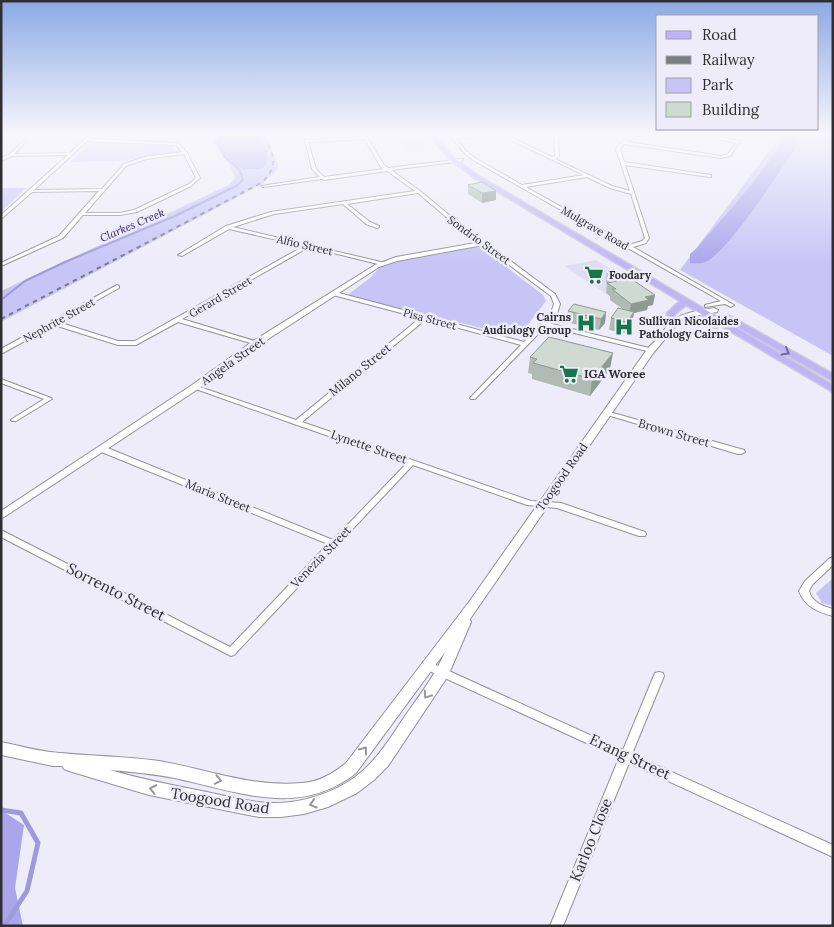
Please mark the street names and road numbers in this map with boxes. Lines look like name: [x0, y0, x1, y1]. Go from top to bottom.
street label: Mulgrave Road: [559, 203, 632, 253]
street label: Sondrio Street: [445, 213, 514, 268]
street label: Alfio Street: [275, 232, 335, 258]
street label: Gerard Street: [186, 273, 254, 321]
street label: Nephrite Street: [21, 294, 98, 345]
street label: Pisa Street: [402, 305, 459, 333]
street label: Angela Street: [197, 333, 268, 389]
street label: Milano Street: [326, 340, 394, 399]
street label: Brown Street: [637, 415, 712, 450]
street label: Lynette Street: [329, 426, 410, 467]
street label: Toogood Road: [533, 440, 591, 514]
street label: Maria Street: [183, 476, 253, 516]
street label: Venezia Street: [287, 522, 354, 592]
street label: Sorrento Street: [64, 558, 169, 625]
street label: Erang Street: [587, 729, 674, 784]
street label: Toogood Road: [169, 783, 271, 818]
street label: Karloo Close: [565, 795, 616, 884]

